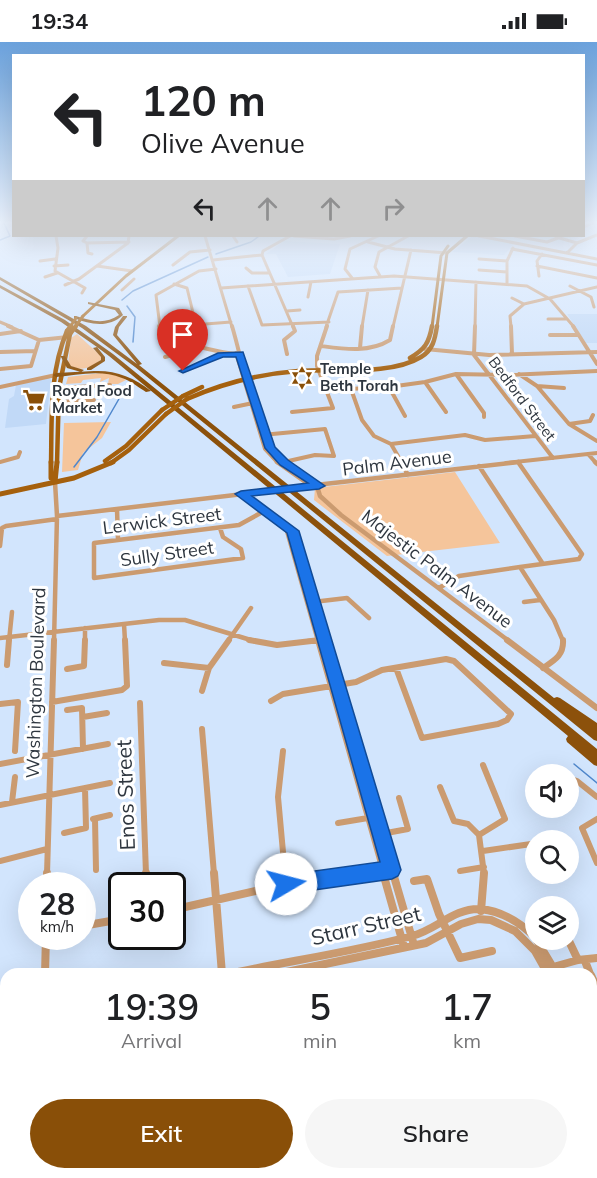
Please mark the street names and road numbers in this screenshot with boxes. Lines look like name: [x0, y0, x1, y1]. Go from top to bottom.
street label: Bedford Street: [485, 353, 560, 445]
street label: Palm Avenue: [341, 444, 453, 481]
street label: Lerwick Street: [101, 502, 222, 539]
street label: Majestic Palm Avenue: [357, 504, 517, 633]
street label: Sully Street: [119, 536, 215, 571]
street label: Washington Boulevard: [21, 587, 50, 779]
street label: Enos Street: [110, 739, 140, 851]
street label: Starr Street: [308, 900, 423, 950]

